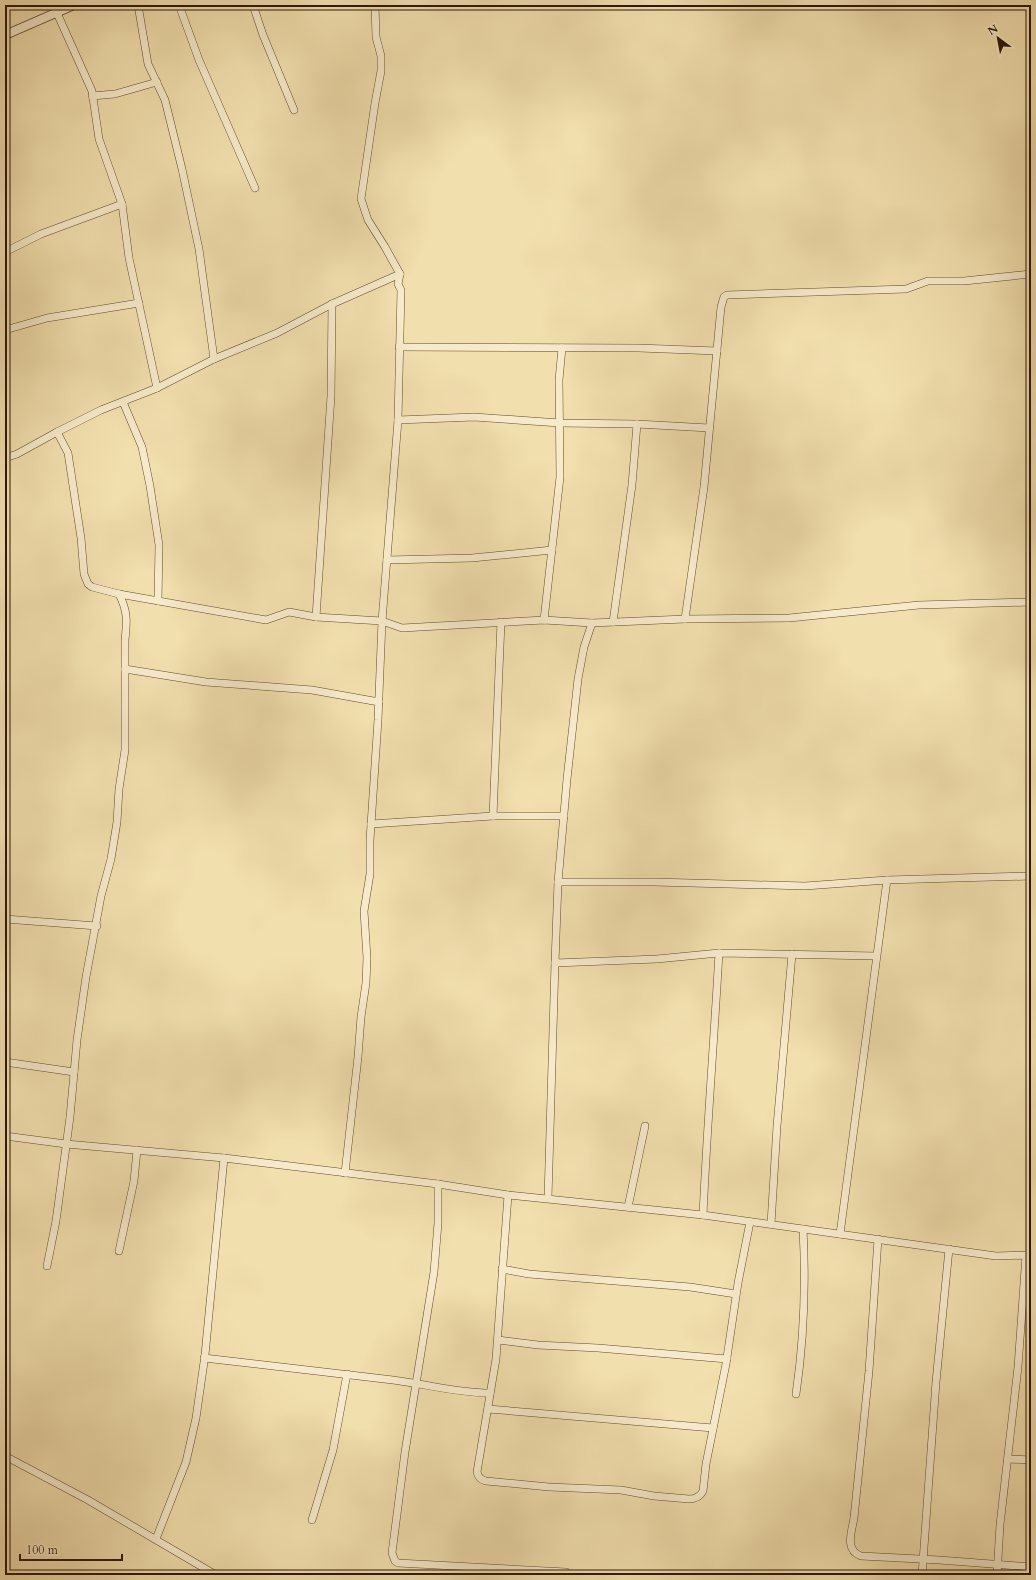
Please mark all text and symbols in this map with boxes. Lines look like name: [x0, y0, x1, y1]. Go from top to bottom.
north arrow: [978, 18, 1018, 58]
text: N: [985, 21, 1001, 39]
scale bar: [20, 1536, 122, 1562]
text: 100 m: [26, 1542, 59, 1558]

